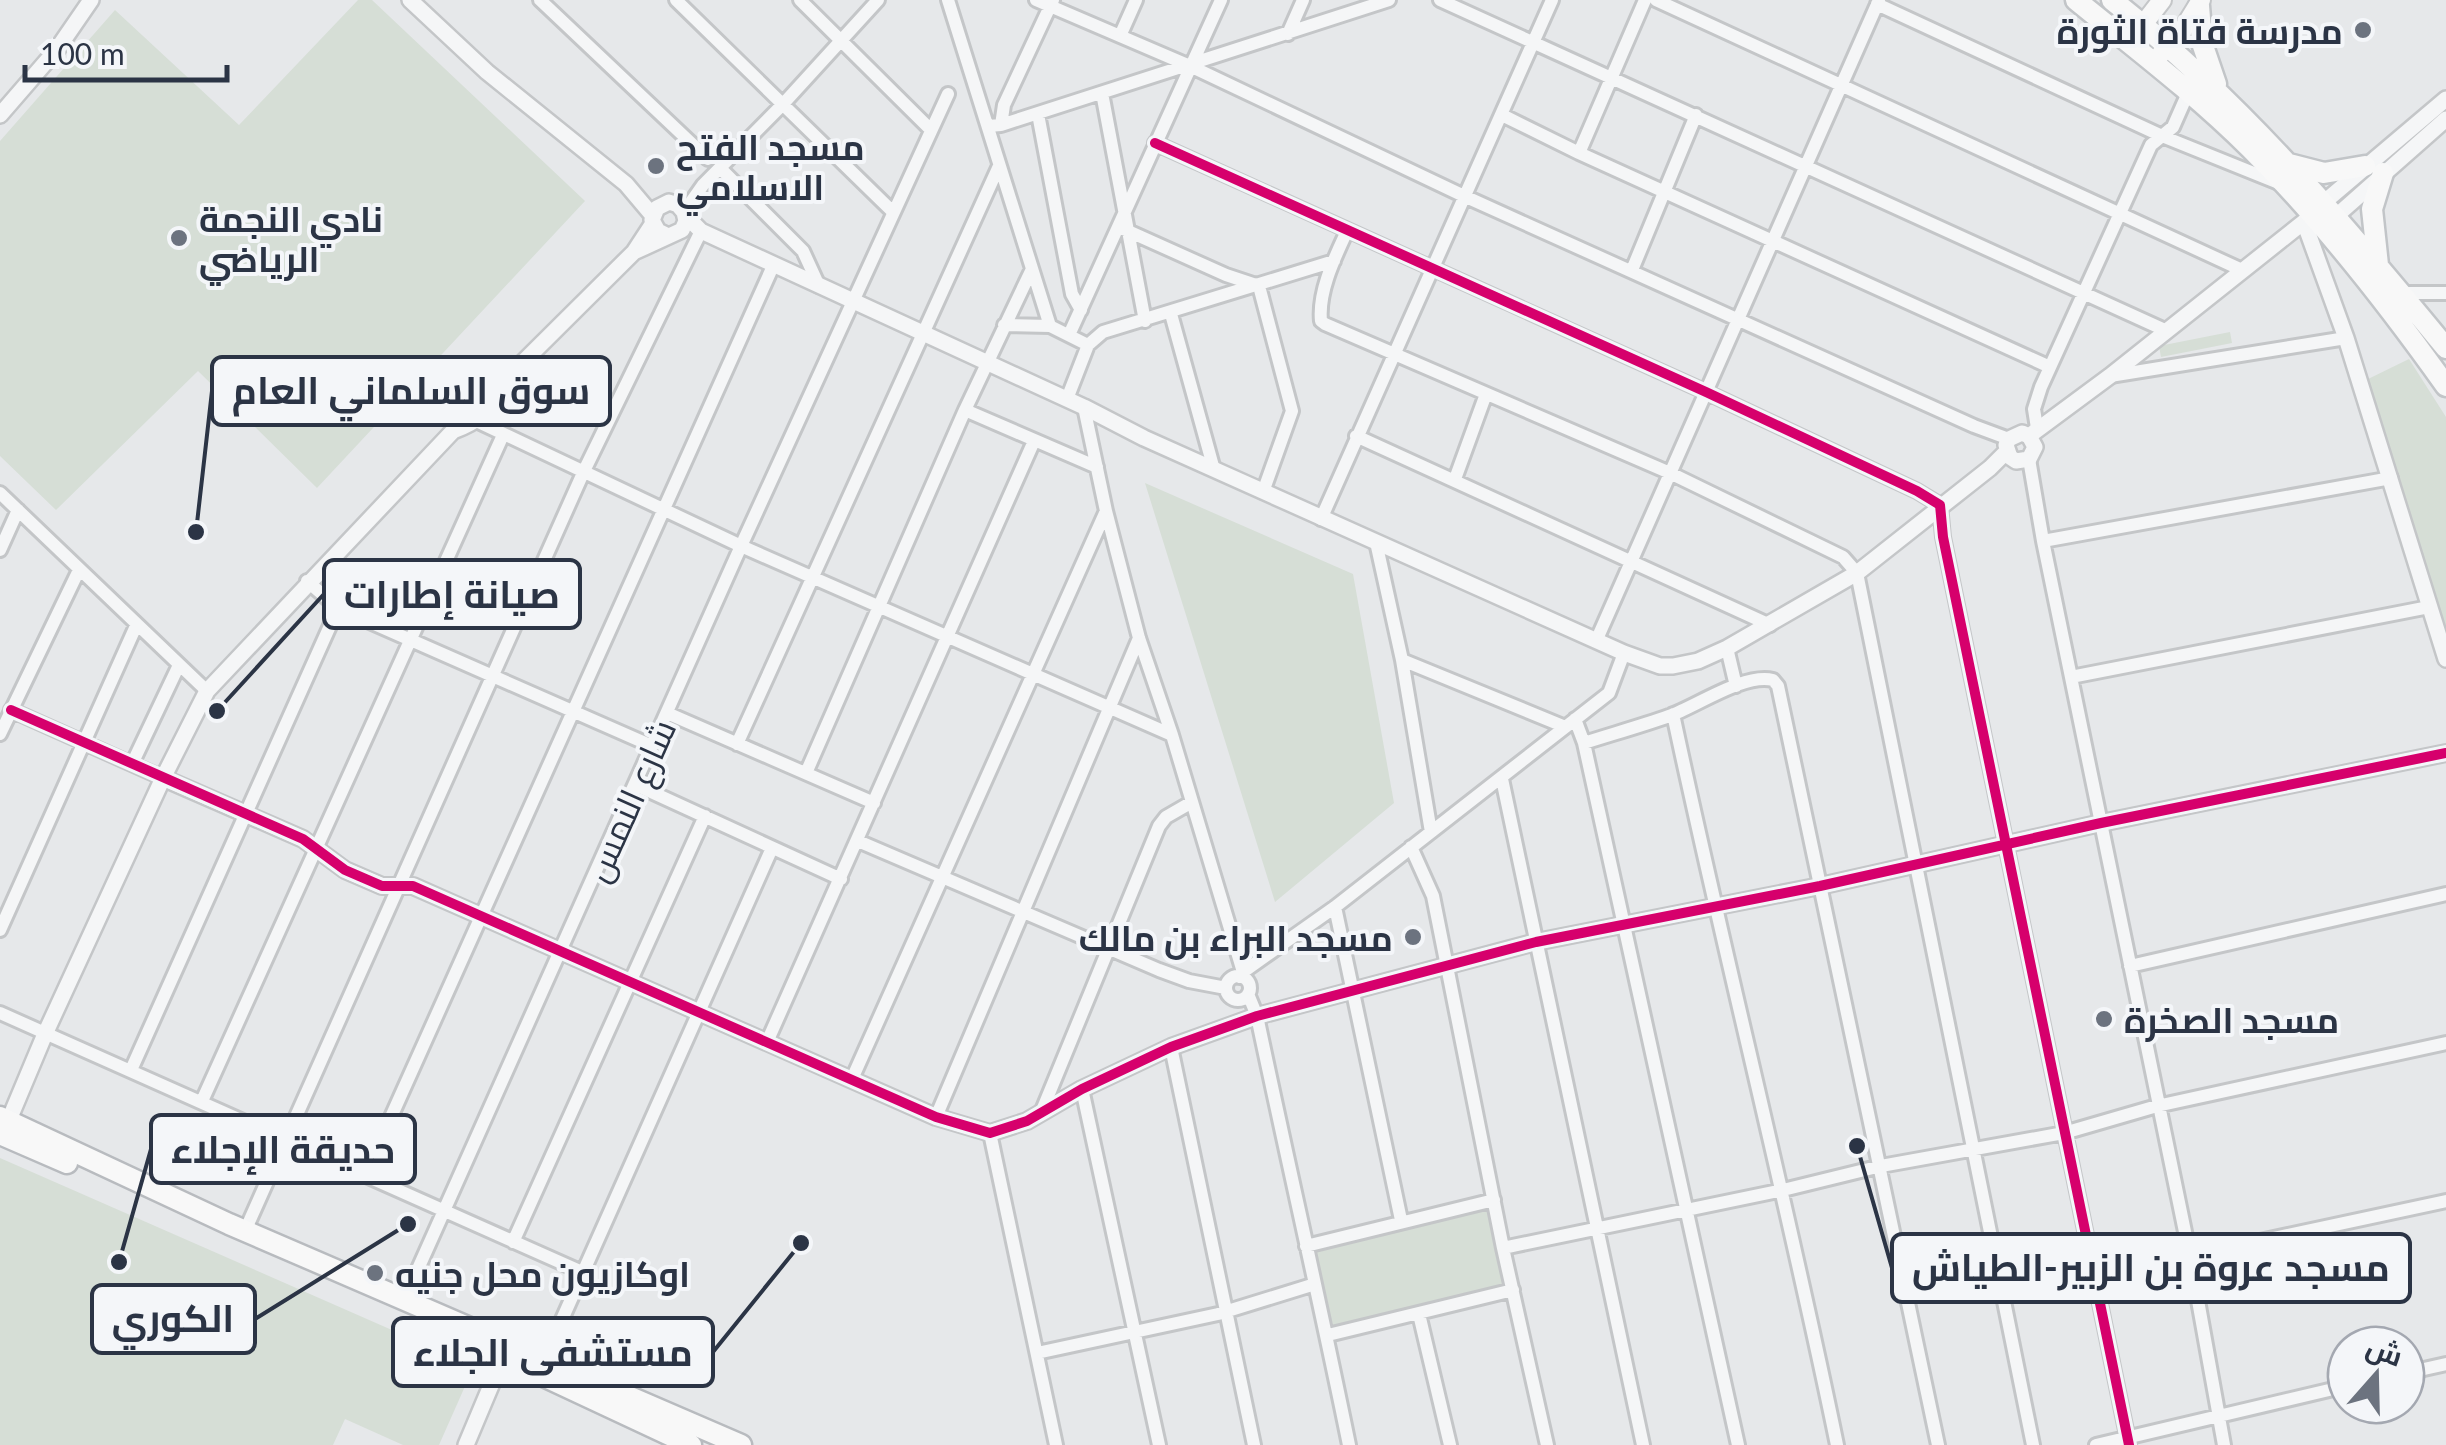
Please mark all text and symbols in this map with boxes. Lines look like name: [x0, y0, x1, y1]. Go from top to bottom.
place label: مدرسة فتاة الثورة: [2057, 9, 2343, 53]
marker: مدرسة فتاة الثورة: [2352, 19, 2374, 41]
scale bar: [25, 20, 228, 82]
text: 100 m: [40, 35, 125, 71]
place label: مسجد الفتح الاسلامي: [676, 125, 865, 216]
marker: مسجد الفتح الاسلامي: [645, 155, 667, 177]
place label: نادي النجمة الرياضي: [199, 197, 383, 286]
marker: نادي النجمة الرياضي: [168, 227, 190, 249]
callout: سوق السلماني العام: [212, 357, 610, 425]
text: سوق السلماني العام: [232, 366, 590, 422]
callout: صيانة إطارات: [324, 560, 580, 628]
text: صيانة إطارات: [344, 570, 560, 620]
street label: شارع النمس: [575, 712, 687, 889]
place label: مسجد البراء بن مالك: [1079, 916, 1393, 960]
marker: مسجد البراء بن مالك: [1402, 926, 1424, 948]
place label: مسجد الصخرة: [2124, 998, 2339, 1042]
marker: مسجد الصخرة: [2093, 1008, 2115, 1030]
callout: حديقة الإجلاء: [151, 1115, 415, 1183]
text: حديقة الإجلاء: [171, 1125, 395, 1175]
callout: مسجد عروة بن الزبير-الطياش: [1892, 1234, 2410, 1302]
text: مسجد عروة بن الزبير-الطياش: [1912, 1243, 2390, 1291]
place label: اوكازيون محل جنيه: [395, 1252, 690, 1296]
marker: اوكازيون محل جنيه: [364, 1262, 386, 1284]
callout: الكوري: [92, 1285, 255, 1353]
text: الكوري: [112, 1294, 234, 1350]
callout: مستشفى الجلاء: [393, 1318, 713, 1386]
north arrow: [2326, 1325, 2426, 1425]
text: مستشفى الجلاء: [413, 1328, 693, 1376]
text: ش: [2362, 1328, 2408, 1374]

